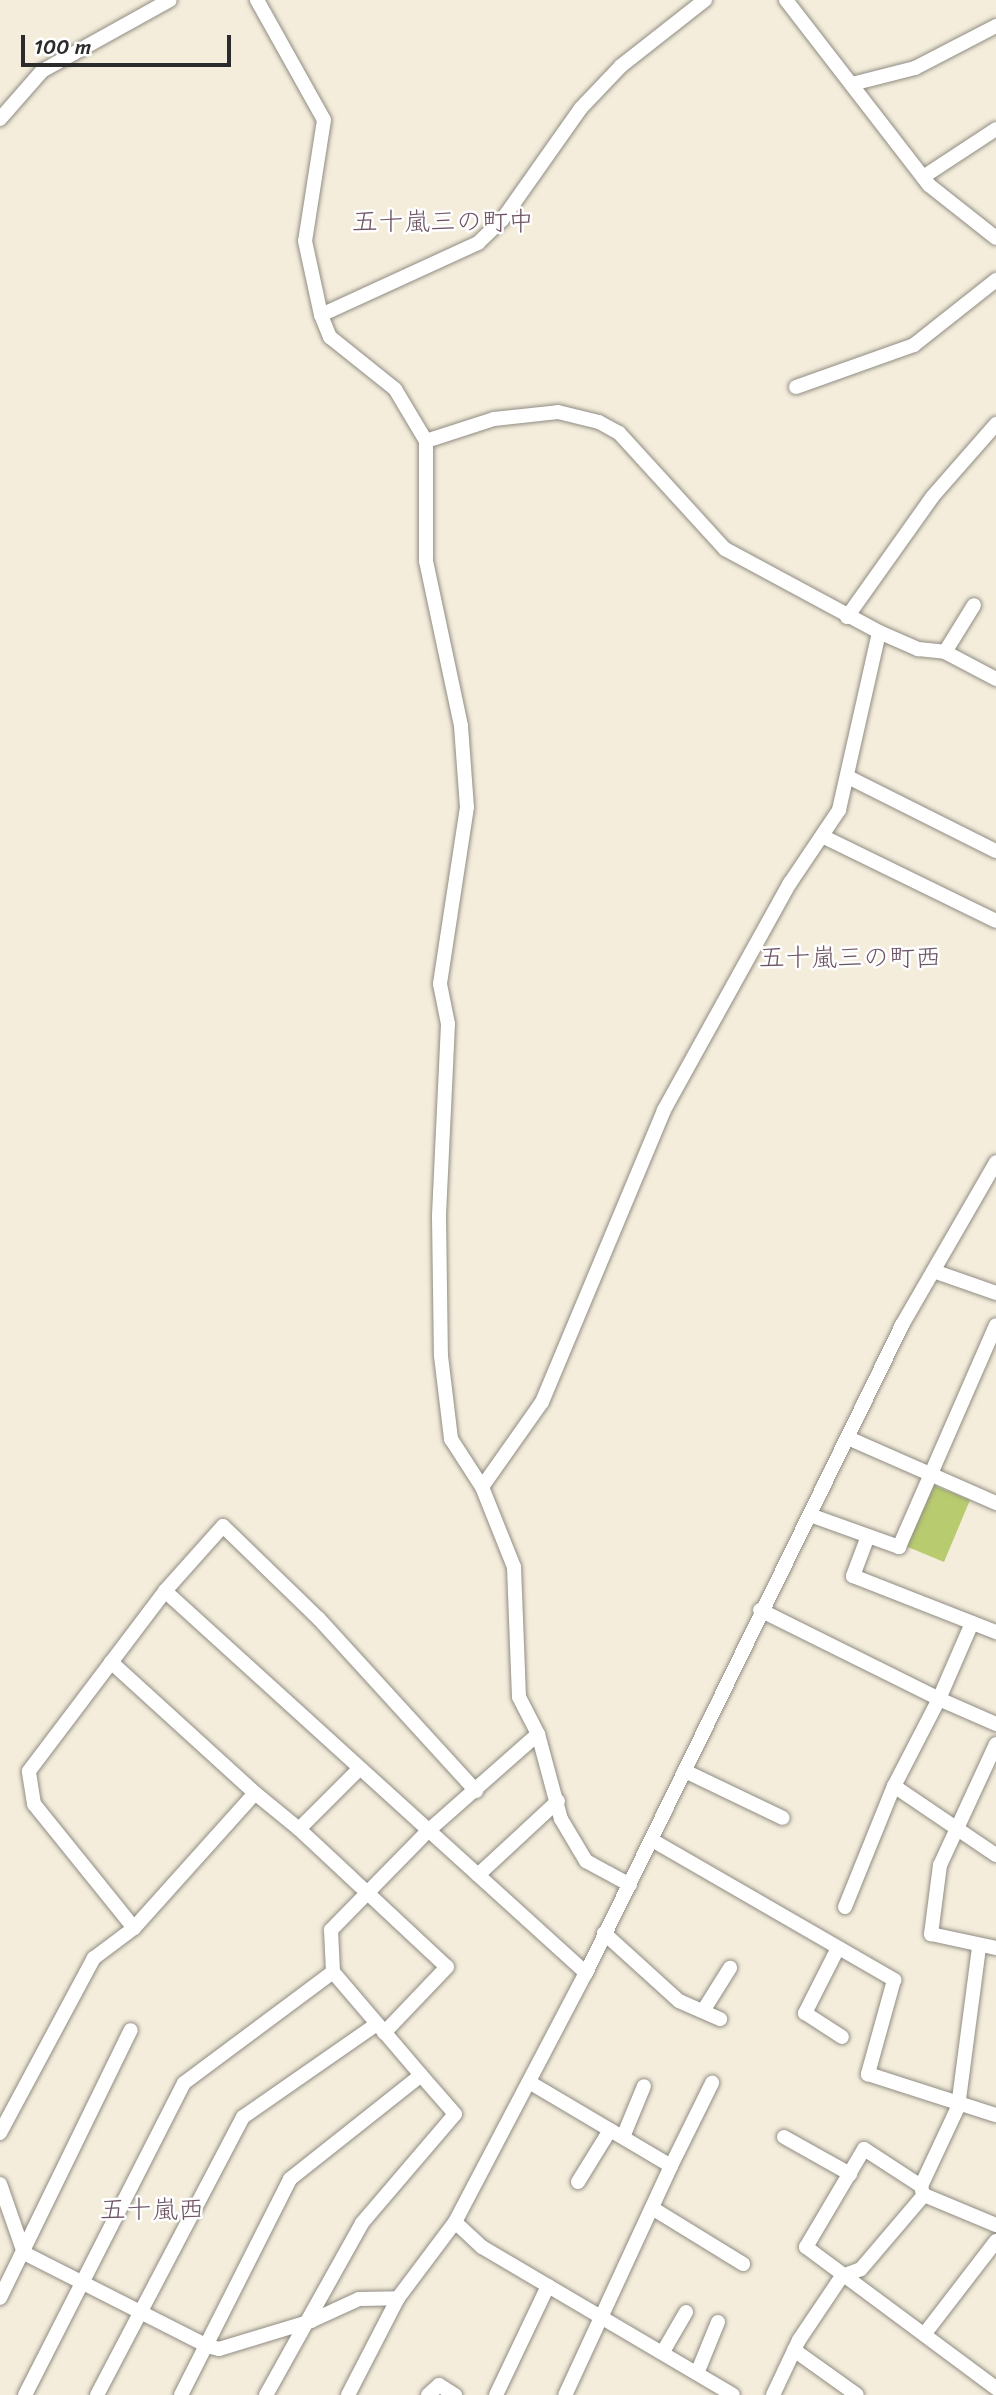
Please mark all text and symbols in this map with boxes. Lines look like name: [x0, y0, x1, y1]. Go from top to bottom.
scale bar: [24, 21, 234, 65]
text: 100 m: [34, 28, 91, 66]
district label: 五十嵐三の町中: [352, 206, 534, 238]
district label: 五十嵐三の町西: [759, 942, 941, 974]
district label: 五十嵐西: [100, 2194, 204, 2226]

